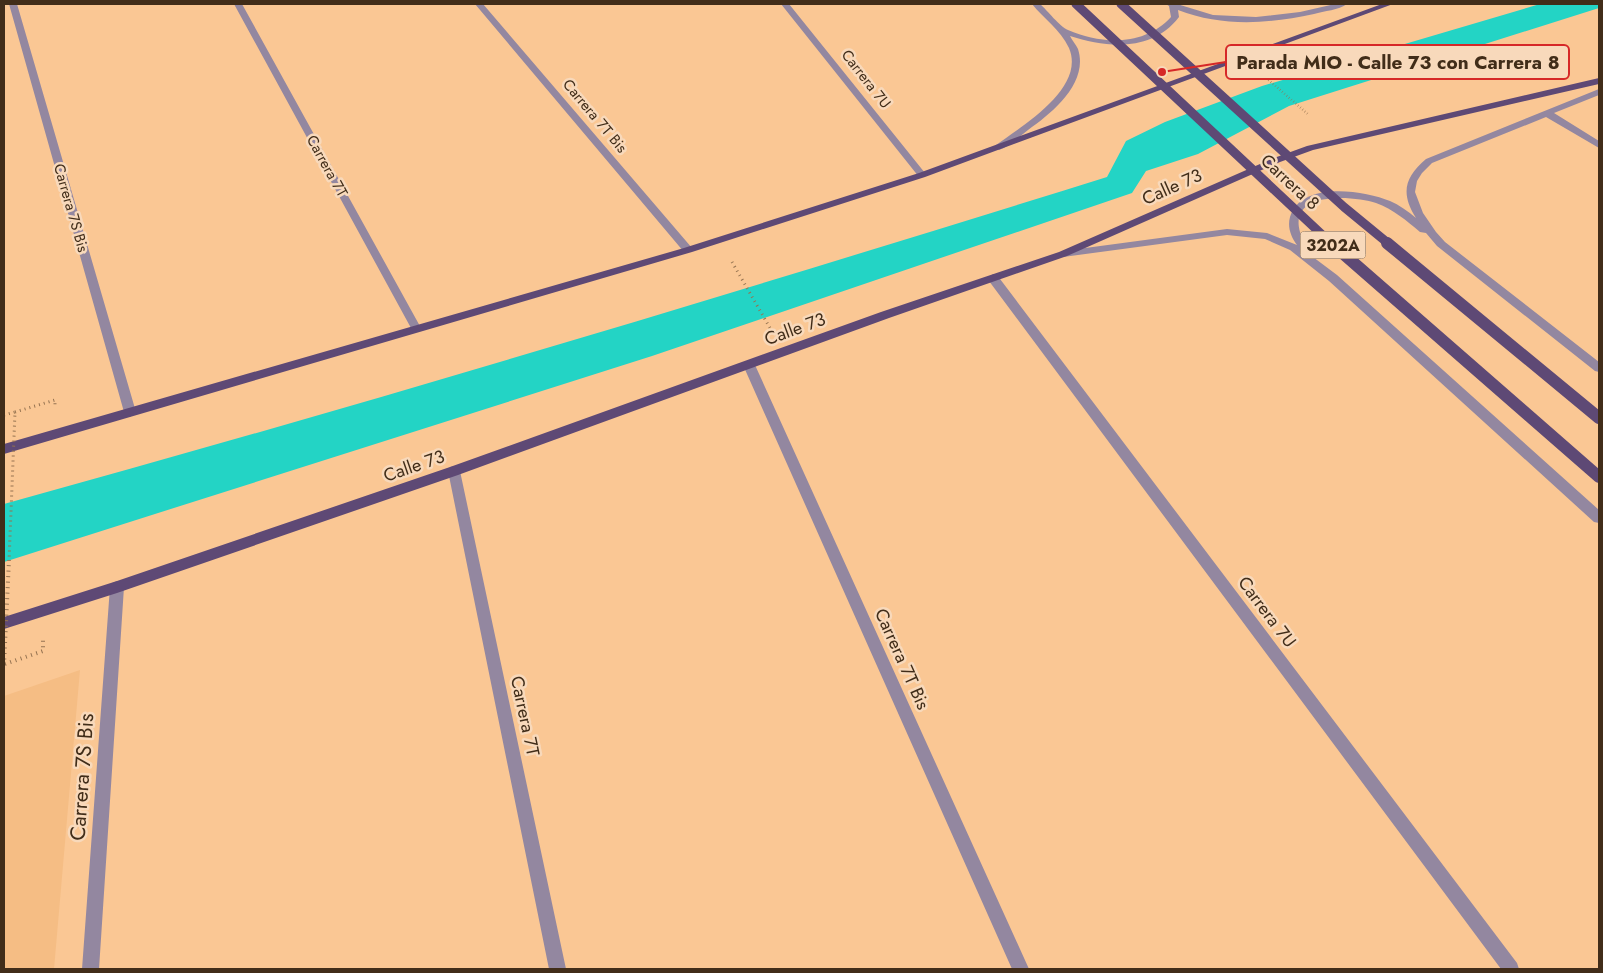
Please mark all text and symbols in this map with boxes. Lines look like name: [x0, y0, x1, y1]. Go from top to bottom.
street label: Carrera 7U: [836, 45, 896, 113]
callout: Parada MIO - Calle 73 con Carrera 8: [1226, 45, 1569, 79]
text: Parada MIO - Calle 73 con Carrera 8: [1236, 49, 1560, 76]
street label: Carrera 7T Bis: [558, 74, 632, 158]
street label: Carrera 7T: [301, 131, 353, 201]
street label: Carrera 8: [1255, 148, 1325, 216]
street label: Carrera 7S Bis: [48, 161, 94, 255]
street label: Calle 73: [1138, 162, 1206, 212]
road number: 3202A: [1300, 232, 1366, 258]
street label: Calle 73: [761, 306, 829, 352]
street label: Calle 73: [380, 443, 448, 489]
street label: Carrera 7U: [1232, 571, 1302, 653]
street label: Carrera 7T Bis: [868, 604, 936, 714]
street label: Carrera 7T: [504, 674, 546, 759]
street label: Carrera 7S Bis: [63, 712, 101, 842]

